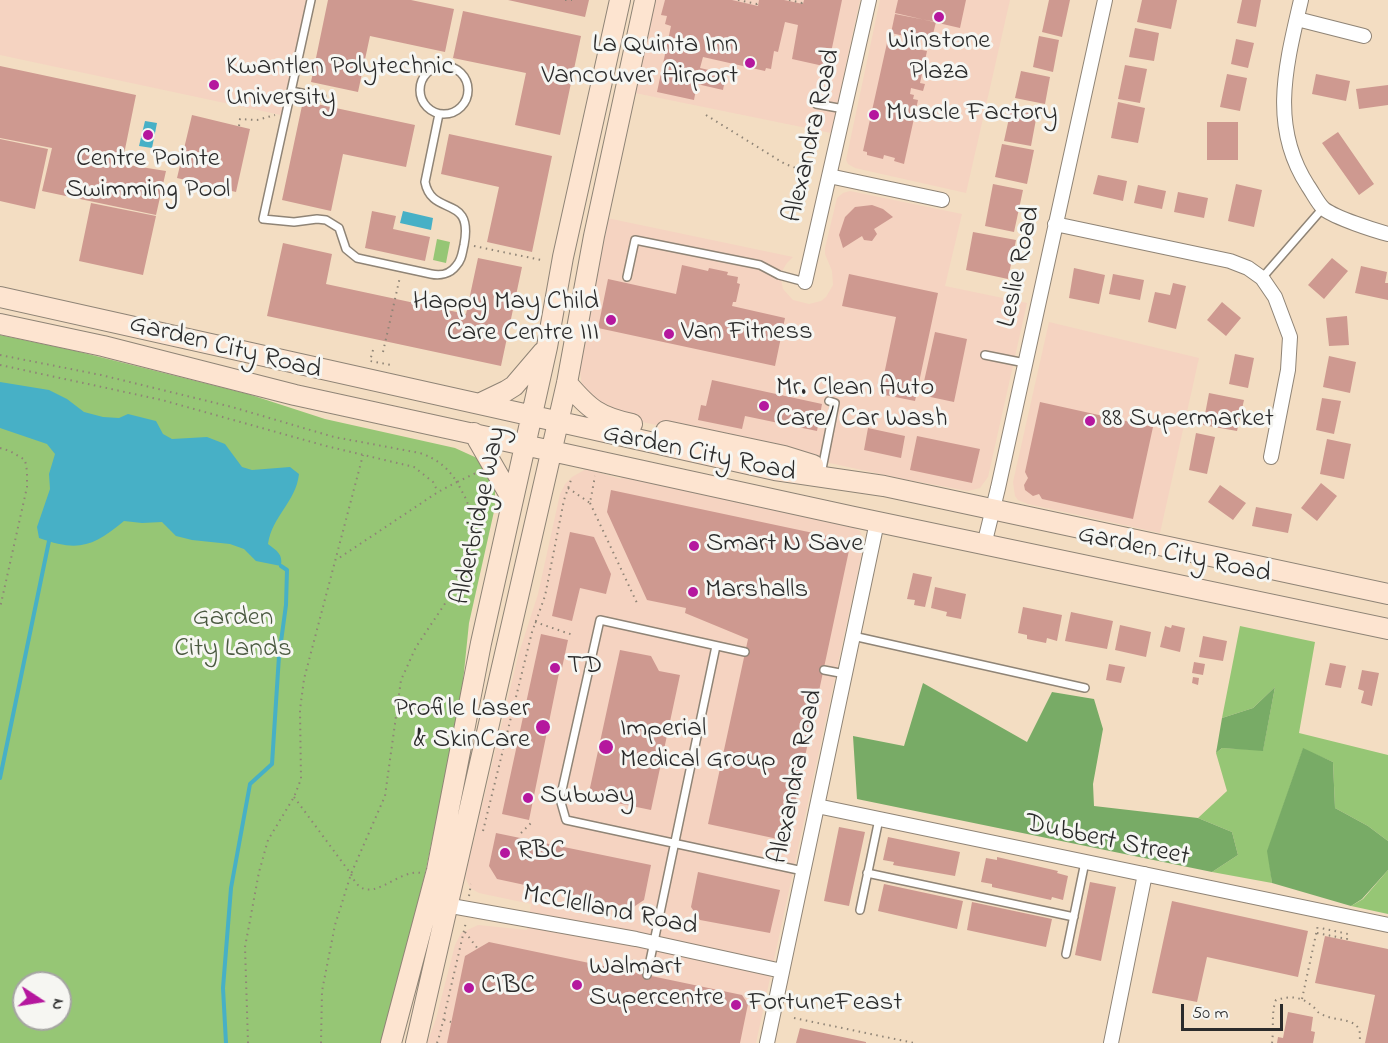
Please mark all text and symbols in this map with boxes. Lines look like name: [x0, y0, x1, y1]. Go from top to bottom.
marker: Winstone Plaza: [932, 10, 946, 24]
place label: Winstone Plaza: [888, 27, 990, 90]
place label: La Quinta Inn Vancouver Airport: [542, 31, 738, 94]
street label: Alexandra Road: [778, 46, 850, 226]
place label: Kwantlen Polytechnic University: [226, 53, 453, 116]
marker: La Quinta Inn Vancouver Airport: [743, 56, 757, 70]
marker: Kwantlen Polytechnic University: [207, 78, 221, 92]
place label: Muscle Factory: [886, 99, 1057, 131]
marker: Muscle Factory: [867, 108, 881, 122]
marker: Centre Pointe Swimming Pool: [141, 128, 155, 142]
place label: Centre Pointe Swimming Pool: [66, 145, 230, 208]
street label: Leslie Road: [992, 204, 1050, 330]
place label: Happy May Child Care Centre III: [413, 288, 599, 351]
street label: Garden City Road: [126, 310, 324, 388]
marker: Happy May Child Care Centre III: [604, 313, 618, 327]
place label: Van Fitness: [681, 318, 813, 350]
marker: Van Fitness: [662, 327, 676, 341]
place label: Mr. Clean Auto Care/ Car Wash: [776, 374, 948, 437]
marker: Mr. Clean Auto Care/ Car Wash: [757, 399, 771, 413]
place label: 88 Supermarket: [1102, 405, 1274, 437]
marker: 88 Supermarket: [1083, 414, 1097, 428]
street label: Garden City Road: [600, 419, 798, 491]
street label: Alderbridge Way: [446, 424, 516, 608]
street label: Garden City Road: [1075, 520, 1273, 592]
place label: Smart N Save: [706, 530, 863, 562]
marker: Smart N Save: [687, 539, 701, 553]
place label: Marshalls: [705, 576, 808, 608]
marker: Marshalls: [686, 585, 700, 599]
park label: Garden City Lands: [174, 604, 292, 667]
place label: TD: [567, 652, 602, 684]
marker: TD: [548, 661, 562, 675]
street label: Alexandra Road: [764, 687, 832, 867]
place label: Profile Laser & SkinCare: [394, 695, 530, 758]
place label: Imperial Medical Group: [620, 715, 776, 778]
marker: Profile Laser & SkinCare: [534, 718, 552, 736]
marker: Imperial Medical Group: [597, 738, 615, 756]
place label: Subway: [540, 782, 634, 814]
marker: Subway: [521, 791, 535, 805]
street label: Dubbert Street: [1022, 809, 1192, 875]
place label: RBC: [517, 837, 565, 869]
marker: RBC: [498, 846, 512, 860]
street label: McClelland Road: [520, 879, 700, 945]
place label: Walmart Supercentre: [589, 953, 724, 1016]
north arrow: [12, 971, 72, 1031]
place label: CIBC: [481, 972, 535, 1004]
marker: Walmart Supercentre: [570, 978, 584, 992]
marker: CIBC: [462, 981, 476, 995]
place label: FortuneFeast: [748, 989, 902, 1021]
scale bar: [1184, 992, 1286, 1030]
text: N: [45, 997, 71, 1012]
marker: FortuneFeast: [729, 998, 743, 1012]
text: 50 m: [1192, 1001, 1229, 1027]

